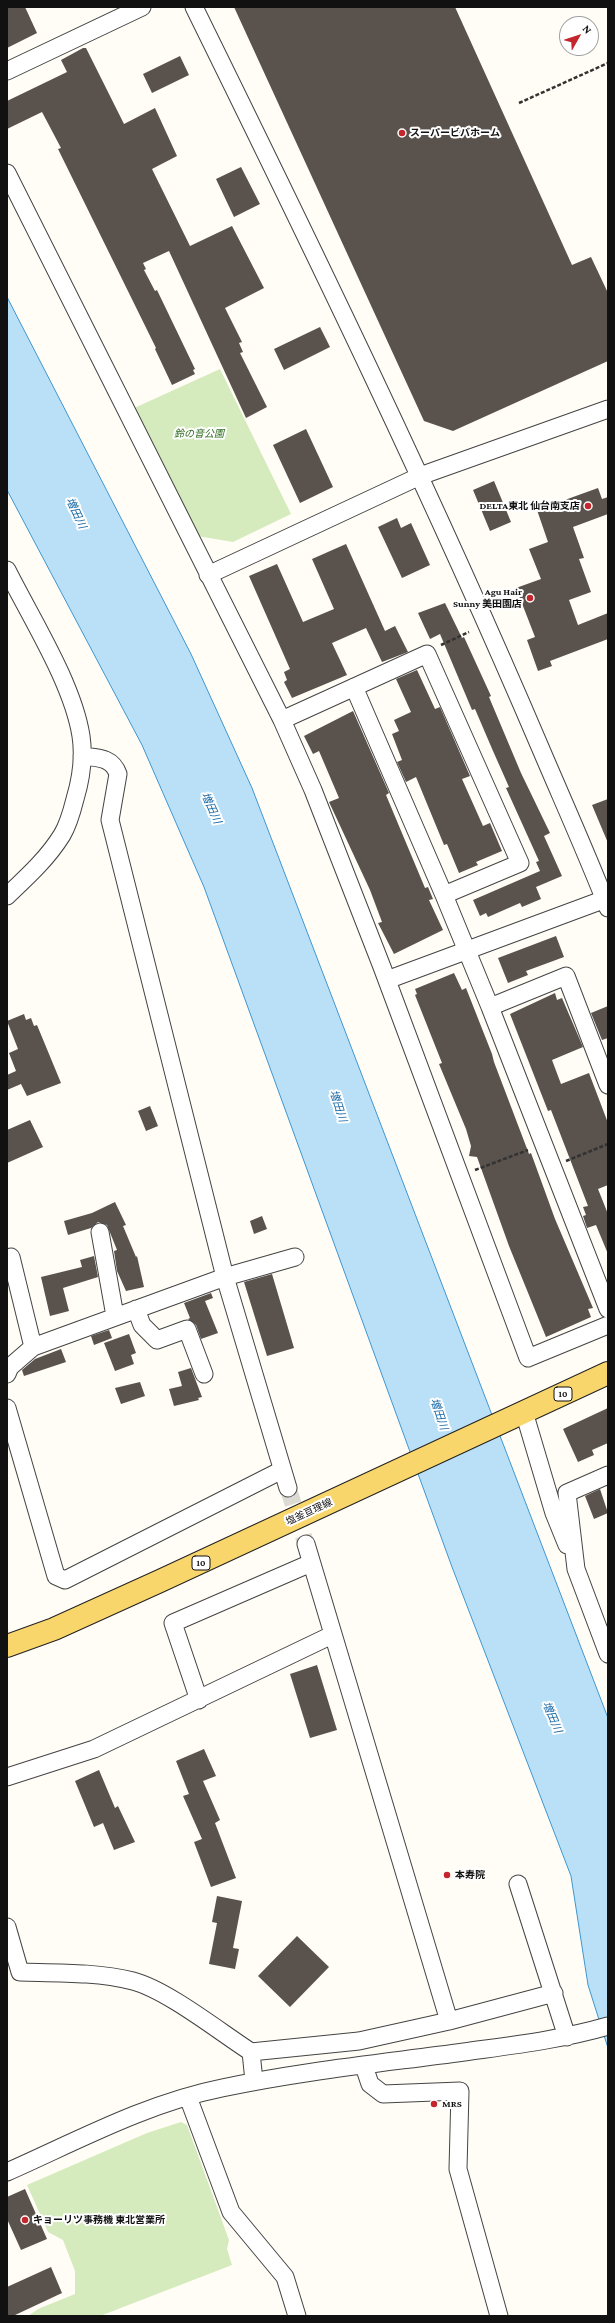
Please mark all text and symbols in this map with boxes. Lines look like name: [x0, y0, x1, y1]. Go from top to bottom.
north arrow: [559, 16, 599, 56]
text: N: [581, 22, 595, 36]
place label: スーパービバホーム: [410, 127, 500, 139]
marker: スーパービバホーム: [397, 128, 407, 138]
park label: 鈴の音公園: [174, 428, 224, 440]
water label: 増田川: [63, 495, 89, 531]
place label: DELTA東北 仙台南支店: [479, 500, 580, 512]
marker: DELTA東北 仙台南支店: [583, 501, 593, 511]
place label: Agu Hair Sunny 美田園店: [453, 586, 522, 610]
marker: Agu Hair Sunny 美田園店: [525, 593, 535, 603]
water label: 増田川: [198, 790, 224, 826]
water label: 増田川: [327, 1088, 349, 1124]
road number: 10: [554, 1387, 572, 1401]
water label: 増田川: [427, 1396, 451, 1432]
street label: 塩釜亘理線: [284, 1496, 334, 1528]
road number: 10: [192, 1556, 210, 1570]
water label: 増田川: [539, 1699, 565, 1735]
place label: 本寿院: [455, 1869, 485, 1881]
marker: 本寿院: [442, 1870, 452, 1880]
place label: MRS: [442, 2098, 462, 2110]
marker: MRS: [429, 2099, 439, 2109]
place label: キョーリツ事務機 東北営業所: [33, 2214, 165, 2226]
marker: キョーリツ事務機 東北営業所: [20, 2215, 30, 2225]

